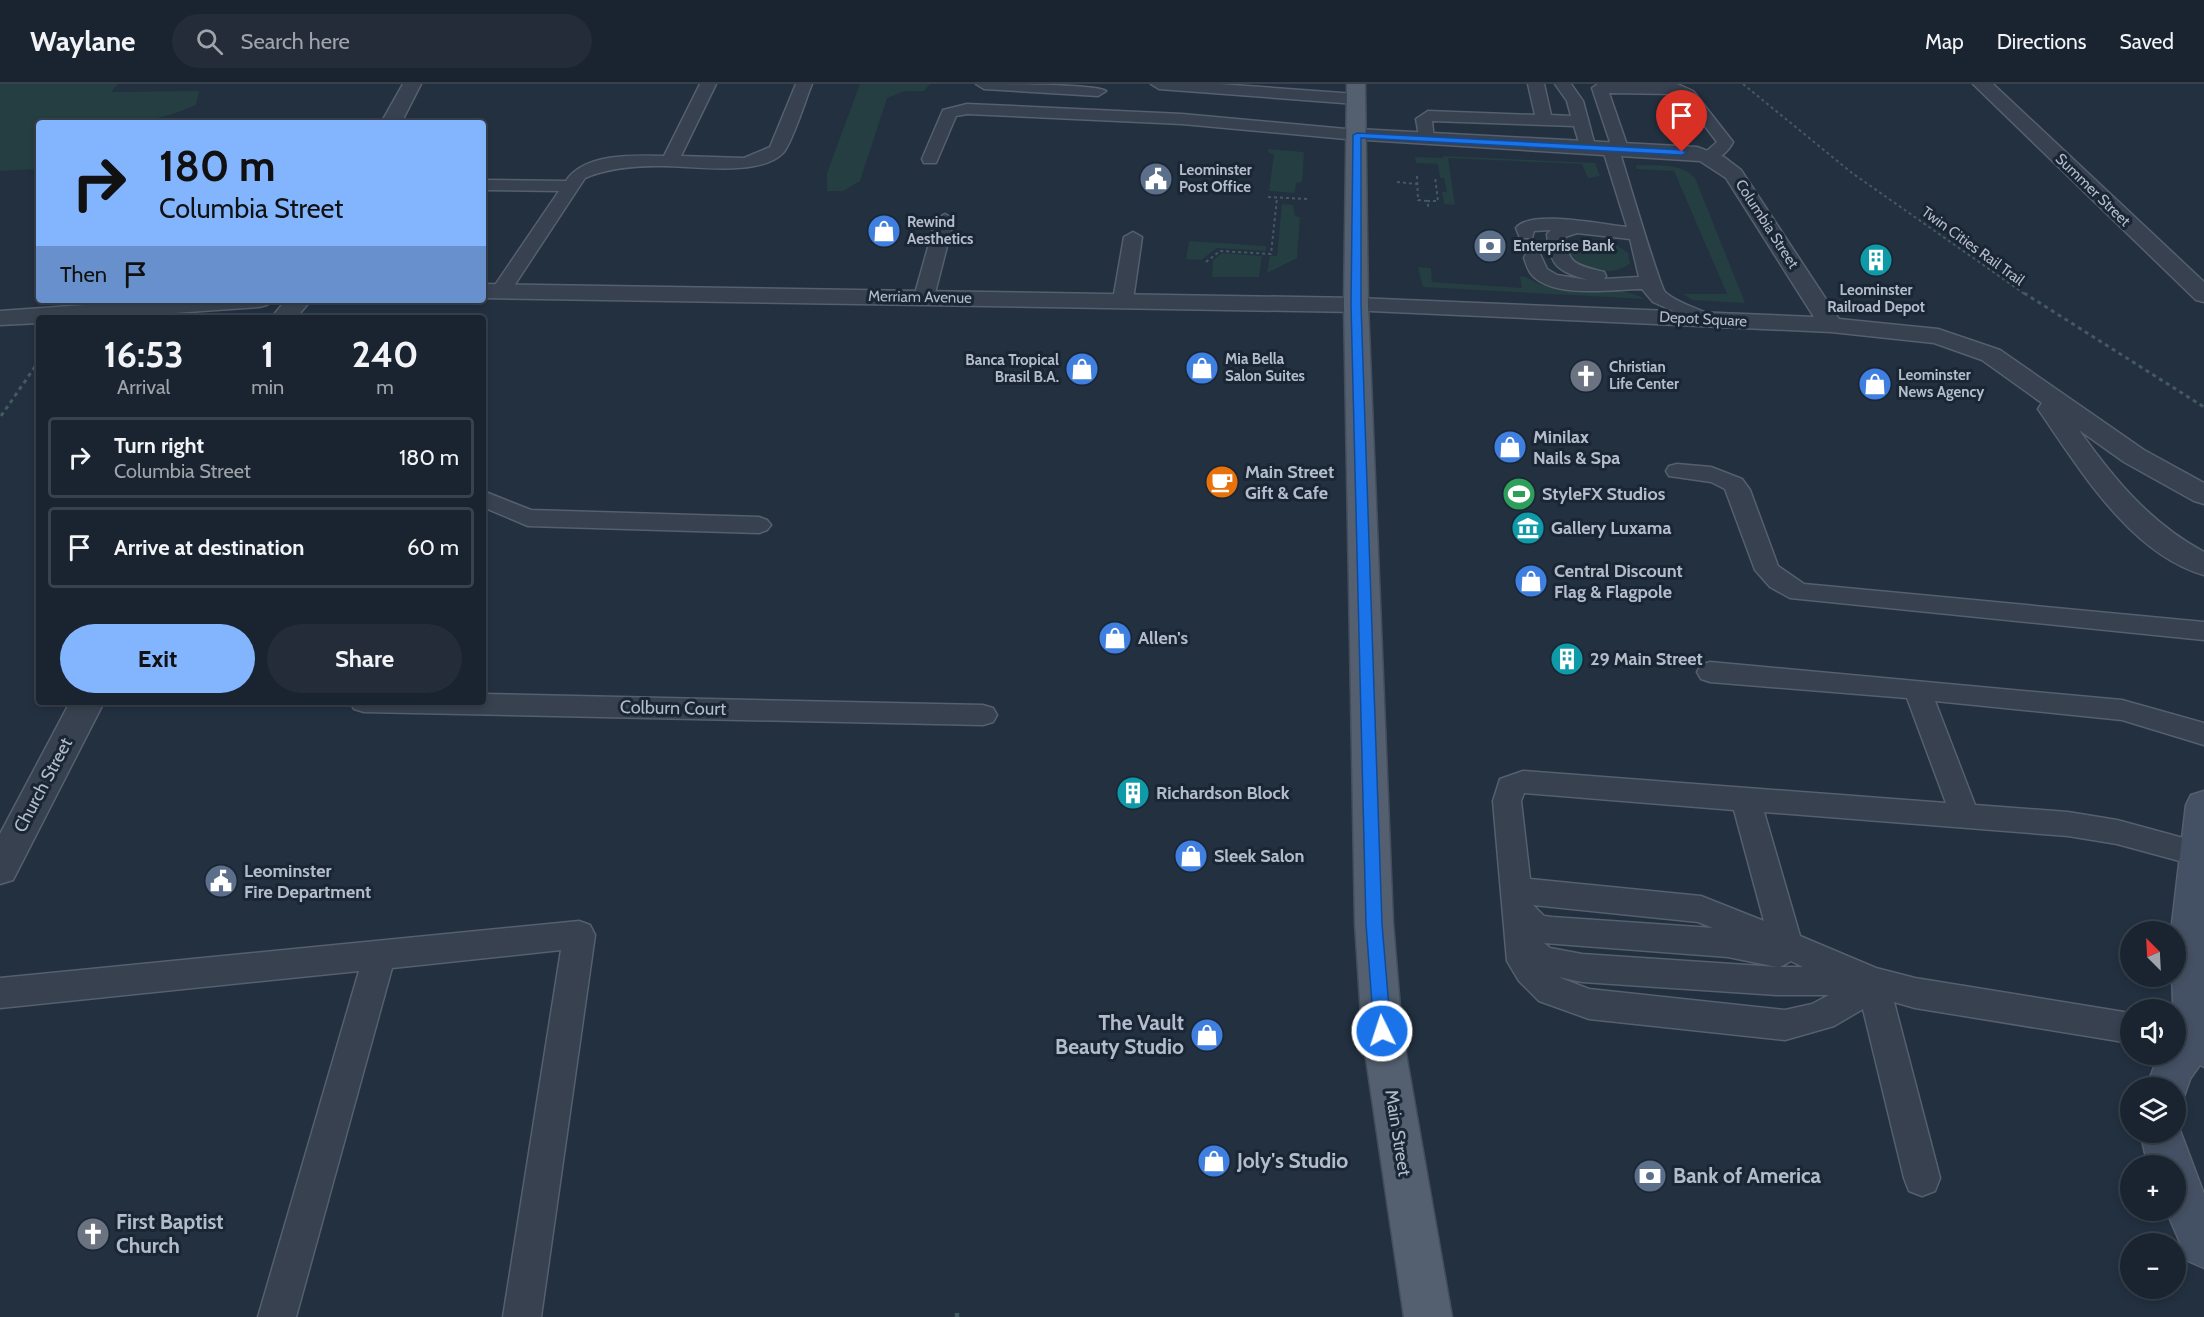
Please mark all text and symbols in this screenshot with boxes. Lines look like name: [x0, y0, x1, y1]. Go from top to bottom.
search box: [172, 14, 592, 68]
text: Waylane: [30, 24, 136, 58]
icon: search: [193, 25, 226, 58]
text: Search here: [241, 28, 350, 55]
text: Map: [1925, 29, 1964, 54]
text: Directions: [1997, 29, 2086, 54]
text: Saved: [2119, 29, 2174, 54]
pin: [1656, 90, 1707, 152]
icon: arrive: [1665, 99, 1698, 132]
text: 180 m: [159, 140, 275, 192]
icon: right: [60, 144, 138, 222]
street label: Summer Street: [2052, 150, 2134, 230]
public building icon: Leominster Post Office: [1138, 161, 1174, 197]
place label: Leominster Post Office: [1179, 161, 1252, 196]
street label: Columbia Street: [1732, 176, 1802, 272]
text: Columbia Street: [159, 192, 343, 225]
street label: Twin Cities Rail Trail: [1918, 203, 2028, 290]
shop icon: Rewind Aesthetics: [866, 213, 902, 249]
place label: Rewind Aesthetics: [907, 213, 973, 248]
bank icon: Enterprise Bank: [1472, 228, 1508, 264]
place label: Enterprise Bank: [1513, 237, 1615, 255]
building icon: Leominster Railroad Depot: [1858, 242, 1894, 278]
icon: arrive: [119, 258, 152, 291]
text: Then: [60, 261, 107, 288]
place label: Leominster Railroad Depot: [1827, 281, 1925, 316]
street label: Merriam Avenue: [868, 287, 972, 307]
street label: Depot Square: [1659, 308, 1748, 330]
text: 16:53: [103, 332, 184, 376]
text: 1: [261, 332, 274, 376]
text: 240: [352, 332, 419, 376]
shop icon: Mia Bella Salon Suites: [1184, 350, 1220, 386]
place label: Mia Bella Salon Suites: [1225, 350, 1305, 385]
place label: Banca Tropical Brasil B.A.: [965, 351, 1059, 386]
shop icon: Banca Tropical Brasil B.A.: [1064, 351, 1100, 387]
church icon: Christian Life Center: [1568, 358, 1604, 394]
place label: Christian Life Center: [1609, 358, 1679, 393]
shop icon: Leominster News Agency: [1857, 366, 1893, 402]
place label: Leominster News Agency: [1898, 366, 1985, 401]
text: Arrival: [117, 375, 170, 399]
text: min: [251, 375, 284, 399]
text: m: [376, 375, 394, 399]
place label: Minilax Nails & Spa: [1533, 426, 1620, 469]
shop icon: Minilax Nails & Spa: [1492, 429, 1528, 465]
text: Turn right: [114, 432, 204, 459]
icon: right: [63, 441, 96, 474]
text: 180 m: [399, 444, 459, 471]
text: Columbia Street: [114, 459, 251, 483]
place label: Main Street Gift & Cafe: [1245, 461, 1334, 504]
cafe icon: Main Street Gift & Cafe: [1204, 464, 1240, 500]
sports icon: StyleFX Studios: [1501, 476, 1537, 512]
place label: StyleFX Studios: [1542, 483, 1666, 505]
museum icon: Gallery Luxama: [1510, 510, 1546, 546]
place label: Gallery Luxama: [1551, 517, 1671, 539]
icon: arrive: [63, 531, 96, 564]
text: Arrive at destination: [114, 534, 304, 561]
text: 60 m: [407, 534, 459, 561]
place label: Central Discount Flag & Flagpole: [1554, 560, 1683, 603]
shop icon: Central Discount Flag & Flagpole: [1513, 563, 1549, 599]
shop icon: Allen's: [1097, 620, 1133, 656]
button: Exit: [60, 624, 255, 693]
button: Share: [267, 624, 462, 693]
place label: Allen's: [1138, 627, 1188, 649]
building icon: 29 Main Street: [1549, 641, 1585, 677]
place label: 29 Main Street: [1590, 648, 1703, 670]
street label: Colburn Court: [620, 696, 726, 720]
street label: Church Street: [9, 734, 77, 836]
building icon: Richardson Block: [1115, 775, 1151, 811]
place label: Richardson Block: [1156, 782, 1290, 804]
shop icon: Sleek Salon: [1173, 838, 1209, 874]
place label: Sleek Salon: [1214, 845, 1305, 867]
place label: Leominster Fire Department: [244, 860, 371, 903]
public building icon: Leominster Fire Department: [203, 863, 239, 899]
north arrow: [2120, 921, 2186, 987]
map controls: [2120, 921, 2186, 1299]
position arrow: [1350, 999, 1414, 1063]
button: sound: [2120, 999, 2186, 1065]
place label: The Vault Beauty Studio: [1055, 1010, 1184, 1059]
shop icon: The Vault Beauty Studio: [1189, 1017, 1225, 1053]
button: layers: [2120, 1077, 2186, 1143]
street label: Main Street: [1380, 1088, 1416, 1178]
shop icon: Joly's Studio: [1196, 1143, 1232, 1179]
place label: Joly's Studio: [1236, 1148, 1348, 1173]
button: +: [2120, 1155, 2186, 1221]
bank icon: Bank of America: [1632, 1158, 1668, 1194]
place label: Bank of America: [1673, 1163, 1822, 1188]
place label: First Baptist Church: [116, 1209, 224, 1258]
church icon: First Baptist Church: [75, 1216, 111, 1252]
button: −: [2120, 1233, 2186, 1299]

